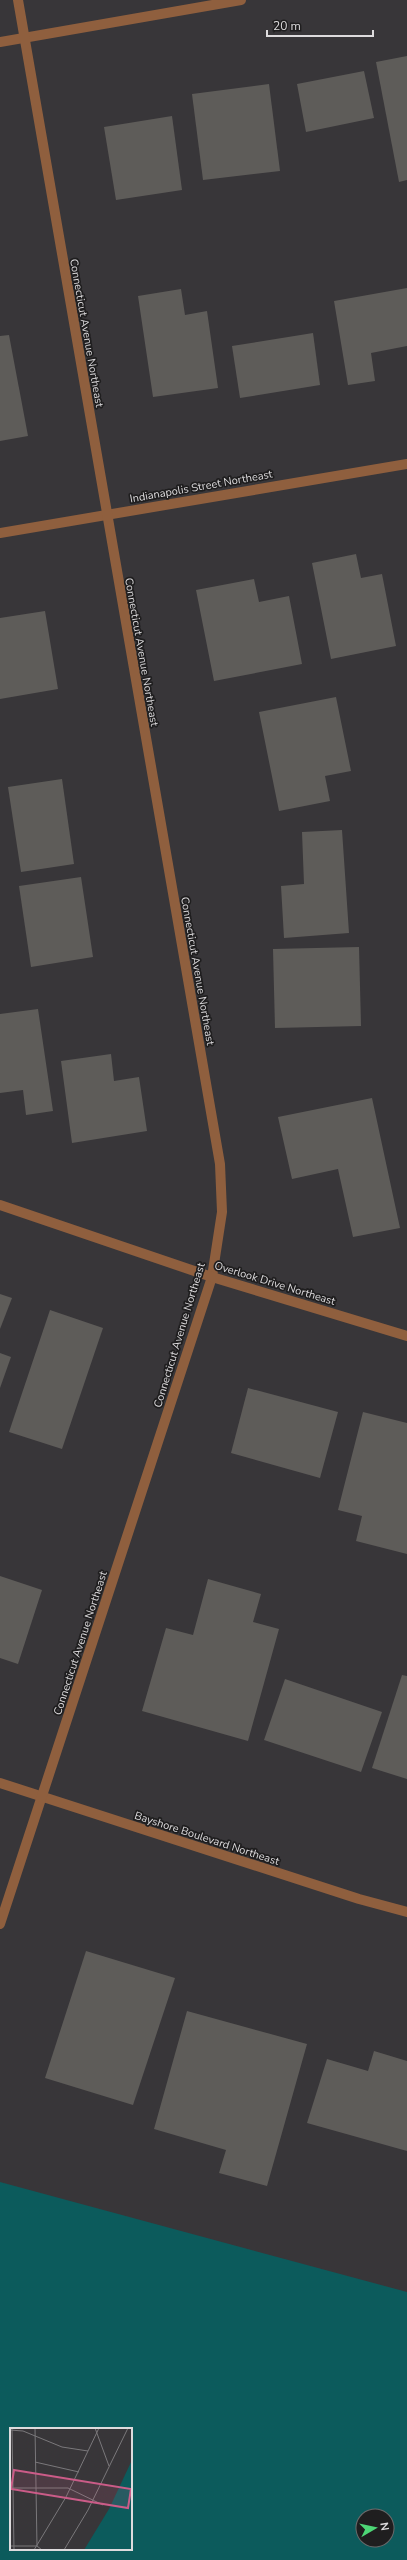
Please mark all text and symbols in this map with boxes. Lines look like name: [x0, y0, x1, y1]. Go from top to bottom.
scale bar: [267, 12, 373, 38]
text: 20 m: [273, 18, 301, 34]
street label: Connecticut Avenue Northeast: [66, 258, 107, 409]
street label: Indianapolis Street Northeast: [129, 467, 274, 506]
street label: Connecticut Avenue Northeast: [121, 577, 162, 728]
street label: Connecticut Avenue Northeast: [177, 896, 218, 1047]
street label: Overlook Drive Northeast: [212, 1258, 337, 1309]
street label: Connecticut Avenue Northeast: [150, 1261, 209, 1409]
street label: Connecticut Avenue Northeast: [50, 1569, 111, 1717]
street label: Bayshore Boulevard Northeast: [132, 1808, 281, 1869]
inset map: [10, 2428, 132, 2550]
north arrow: [355, 2508, 395, 2548]
text: N: [376, 2521, 392, 2532]

